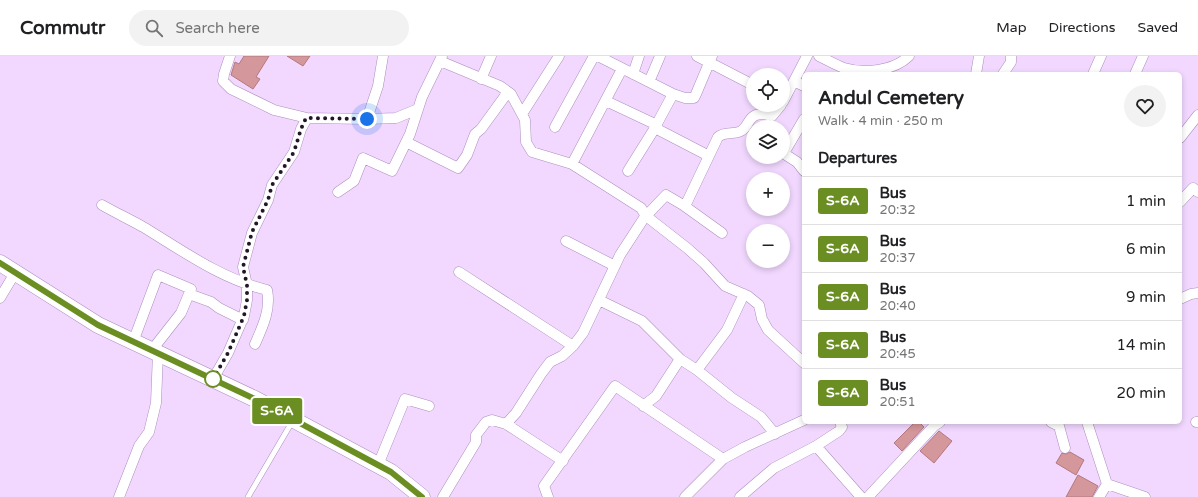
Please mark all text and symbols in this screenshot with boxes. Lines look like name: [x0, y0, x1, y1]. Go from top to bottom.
search box: [129, 10, 409, 46]
text: Commutr: [20, 17, 105, 39]
icon: search: [143, 17, 165, 39]
text: Search here: [175, 19, 260, 37]
text: Map: [996, 19, 1027, 36]
text: Directions: [1049, 19, 1116, 36]
text: Saved: [1138, 19, 1178, 36]
map controls: [746, 68, 790, 268]
button: locate: [746, 68, 790, 112]
button: heart: [1124, 85, 1166, 127]
text: Andul Cemetery: [818, 87, 964, 109]
your location: [357, 109, 377, 129]
text: Walk · 4 min · 250 m: [818, 113, 943, 129]
button: layers: [746, 120, 790, 164]
text: Departures: [818, 149, 897, 167]
button: +: [746, 172, 790, 216]
text: Bus: [880, 184, 906, 202]
text: S-6A: [826, 192, 860, 209]
text: 1 min: [1126, 192, 1166, 210]
text: 20:32: [880, 202, 916, 218]
button: −: [746, 224, 790, 268]
text: Bus: [880, 232, 906, 250]
text: S-6A: [826, 240, 860, 257]
text: 6 min: [1126, 240, 1166, 258]
text: 20:37: [880, 250, 916, 266]
text: Bus: [880, 280, 906, 298]
text: S-6A: [826, 288, 860, 305]
text: 9 min: [1126, 288, 1166, 306]
text: 20:40: [880, 298, 916, 314]
text: Bus: [880, 328, 906, 346]
text: S-6A: [826, 336, 860, 353]
text: 14 min: [1117, 336, 1166, 354]
text: 20:45: [880, 346, 916, 362]
unlabelled marker: [204, 370, 222, 388]
text: Bus: [880, 376, 906, 394]
text: S-6A: [826, 384, 860, 401]
text: 20 min: [1117, 384, 1166, 402]
text: 20:51: [880, 394, 916, 410]
line badge: S-6A: [249, 398, 305, 424]
text: S-6A: [260, 402, 294, 419]

